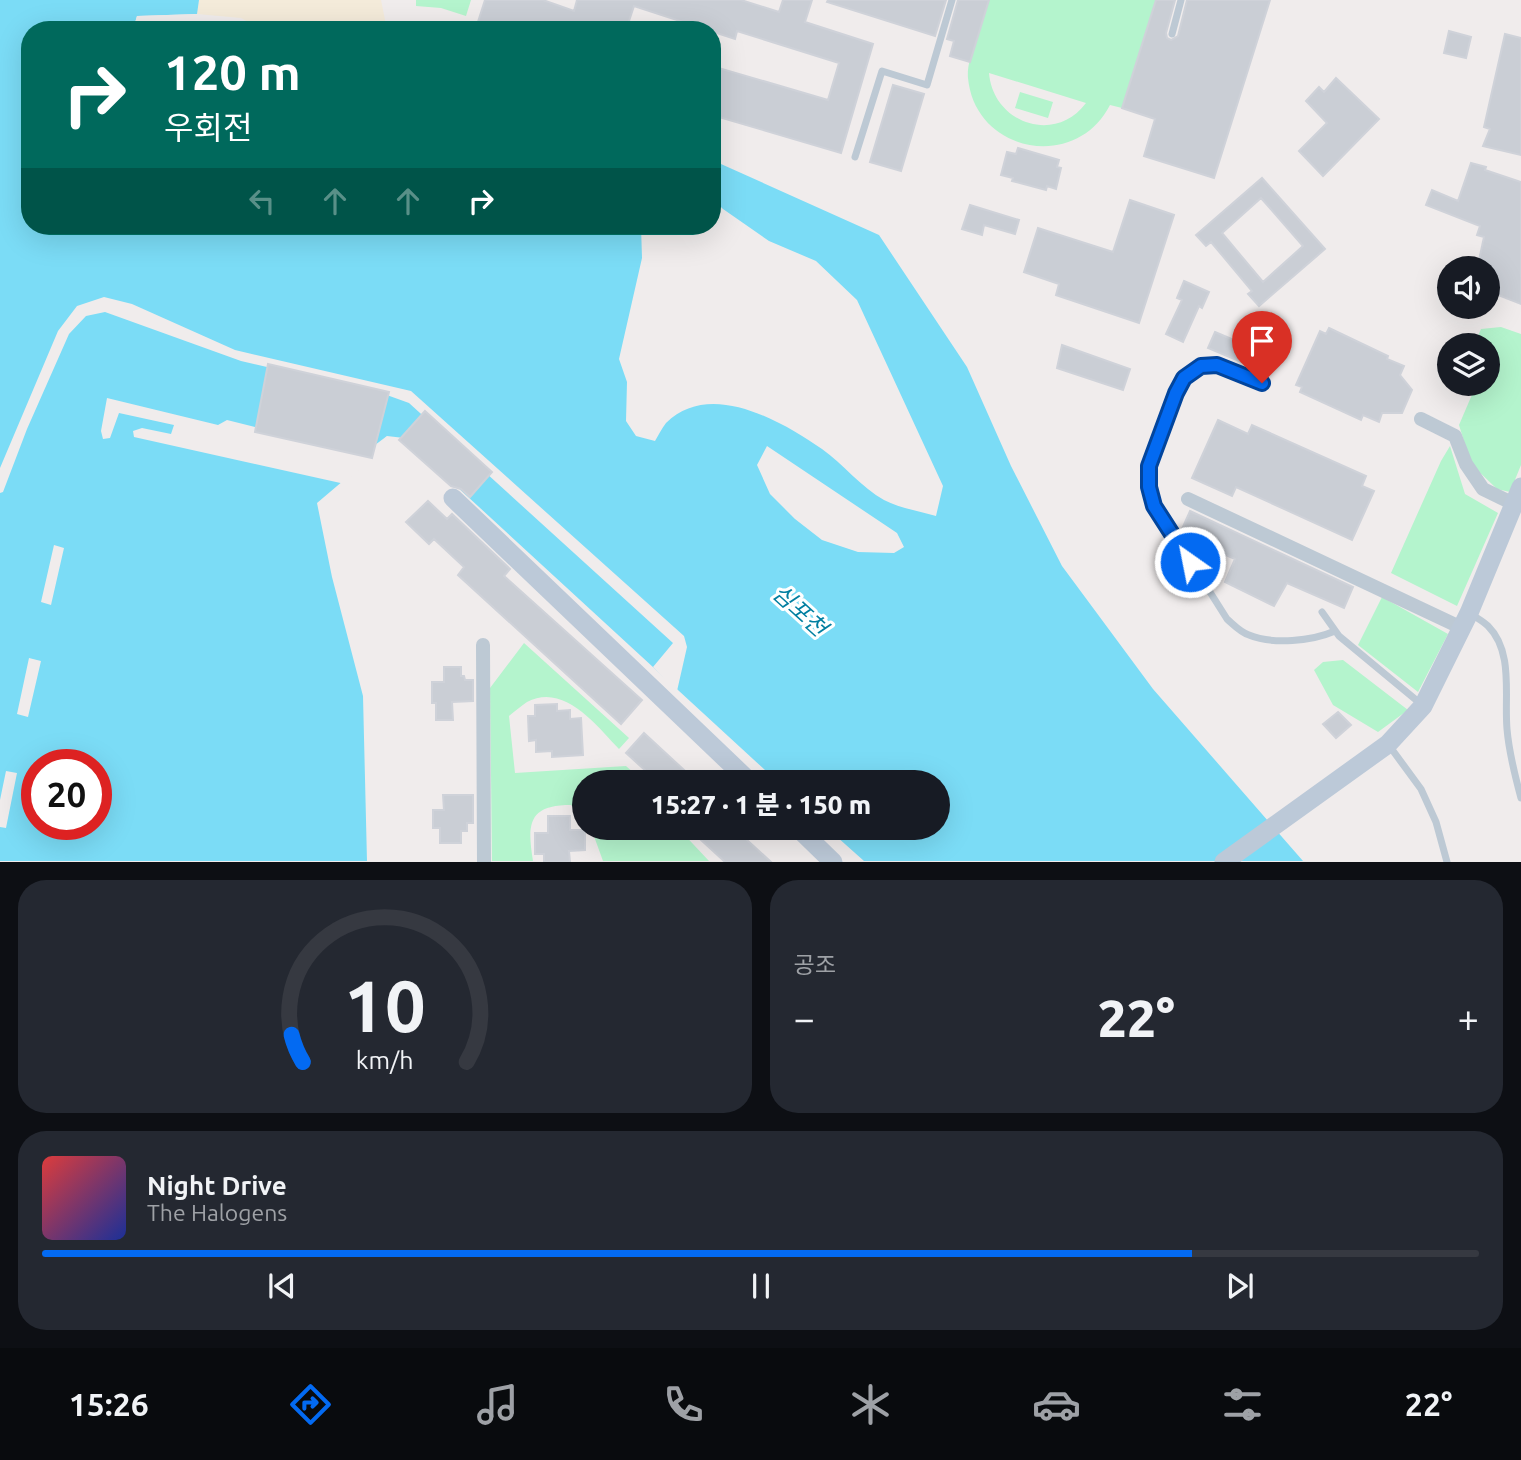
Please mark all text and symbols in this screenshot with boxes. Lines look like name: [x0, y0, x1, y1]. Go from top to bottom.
text: 120 m: [164, 44, 301, 99]
icon: right: [49, 49, 140, 140]
text: 우회전: [164, 109, 252, 145]
icon: left: [243, 182, 281, 220]
icon: ahead: [316, 182, 354, 220]
icon: ahead: [389, 182, 427, 220]
icon: right: [462, 182, 500, 220]
map controls: [1437, 256, 1500, 396]
button: sound: [1437, 256, 1500, 319]
pin: [1232, 311, 1292, 383]
icon: arrive: [1243, 322, 1281, 360]
button: layers: [1437, 333, 1500, 396]
position arrow: [1153, 525, 1227, 599]
water label: 심포천: [768, 579, 834, 642]
speed limit sign: 20: [21, 749, 112, 840]
text: 15:27 · 1 분 · 150 m: [651, 790, 871, 819]
text: 공조: [794, 952, 836, 977]
text: 10: [344, 965, 426, 1047]
text: 22°: [1097, 989, 1175, 1047]
text: −: [794, 997, 815, 1039]
text: +: [1458, 997, 1479, 1039]
text: km/h: [356, 1046, 414, 1074]
text: Night Drive: [147, 1171, 287, 1200]
text: The Halogens: [147, 1200, 287, 1225]
icon: previous: [263, 1267, 301, 1305]
icon: pause: [742, 1267, 780, 1305]
icon: next: [1221, 1267, 1259, 1305]
icon: directions: [286, 1380, 335, 1429]
icon: music: [473, 1380, 522, 1429]
icon: phone: [659, 1380, 708, 1429]
icon: climate: [846, 1380, 895, 1429]
icon: car: [1032, 1380, 1081, 1429]
icon: filters: [1218, 1380, 1267, 1429]
text: 15:26: [69, 1386, 149, 1422]
text: 22°: [1405, 1386, 1452, 1422]

